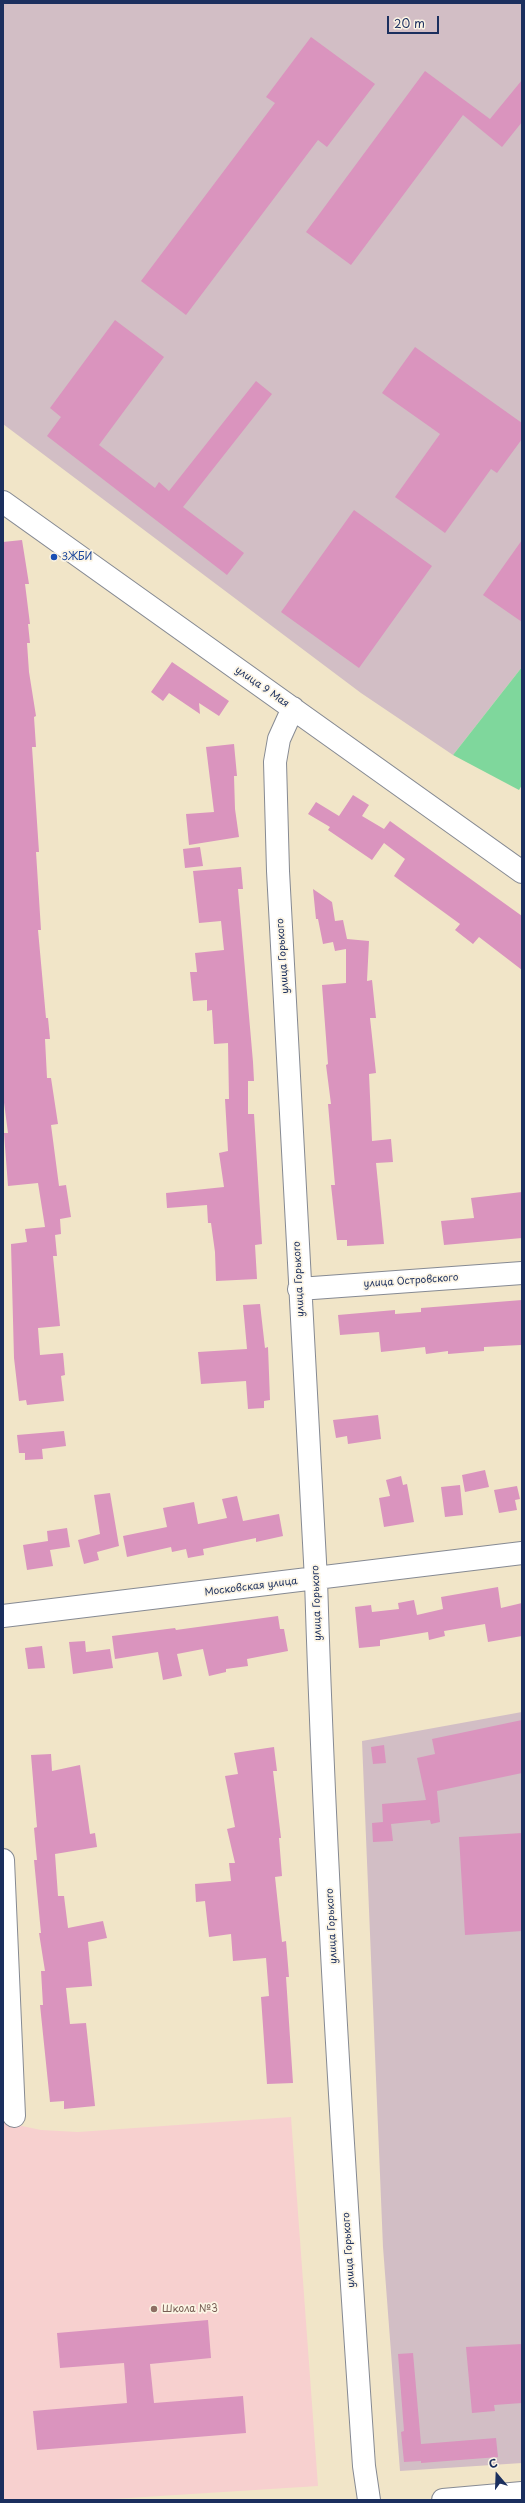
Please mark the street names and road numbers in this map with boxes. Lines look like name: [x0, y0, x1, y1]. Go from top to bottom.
street label: улица 9 Мая: [233, 664, 291, 710]
street label: улица Горького: [274, 918, 292, 994]
street label: улица Горького: [291, 1241, 307, 1317]
street label: улица Островского: [363, 1272, 459, 1290]
street label: улица Горького: [310, 1565, 324, 1641]
street label: Московская улица: [204, 1575, 298, 1599]
street label: улица Горького: [324, 1888, 340, 1964]
street label: улица Горького: [340, 2212, 358, 2288]

